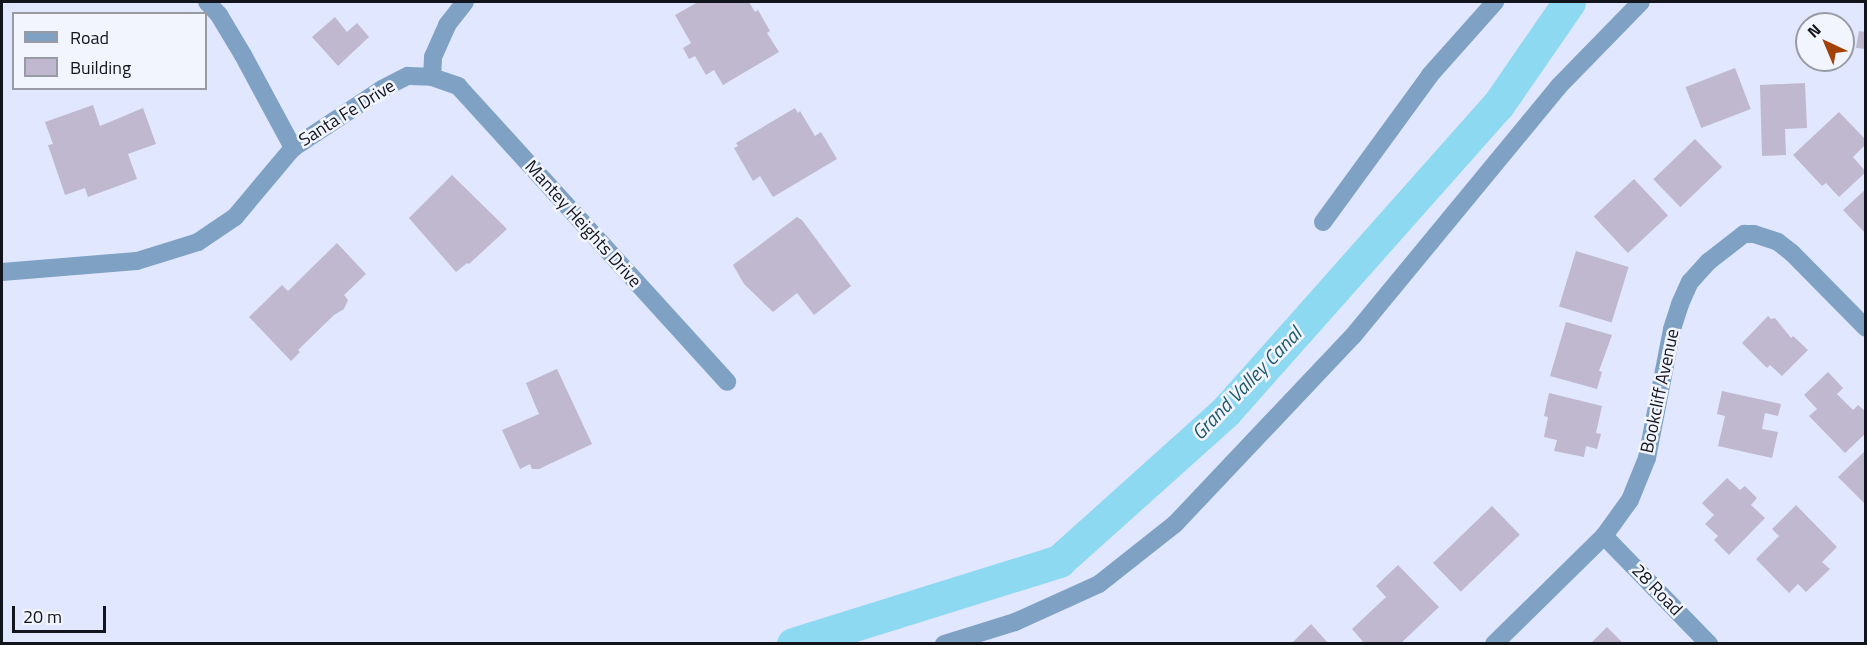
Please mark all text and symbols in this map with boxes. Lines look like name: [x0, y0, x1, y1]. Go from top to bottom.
legend: [12, 12, 207, 90]
north arrow: [1795, 12, 1855, 72]
text: N: [1802, 18, 1826, 43]
text: Road: [70, 24, 109, 51]
text: Building: [70, 54, 131, 81]
street label: Santa Fe Drive: [295, 75, 399, 151]
street label: Mantey Heights Drive: [520, 156, 646, 292]
water label: Grand Valley Canal: [1186, 322, 1306, 444]
street label: Bookcliff Avenue: [1636, 327, 1684, 455]
street label: 28 Road: [1627, 560, 1687, 620]
scale bar: [15, 594, 110, 632]
text: 20 m: [23, 603, 62, 630]

